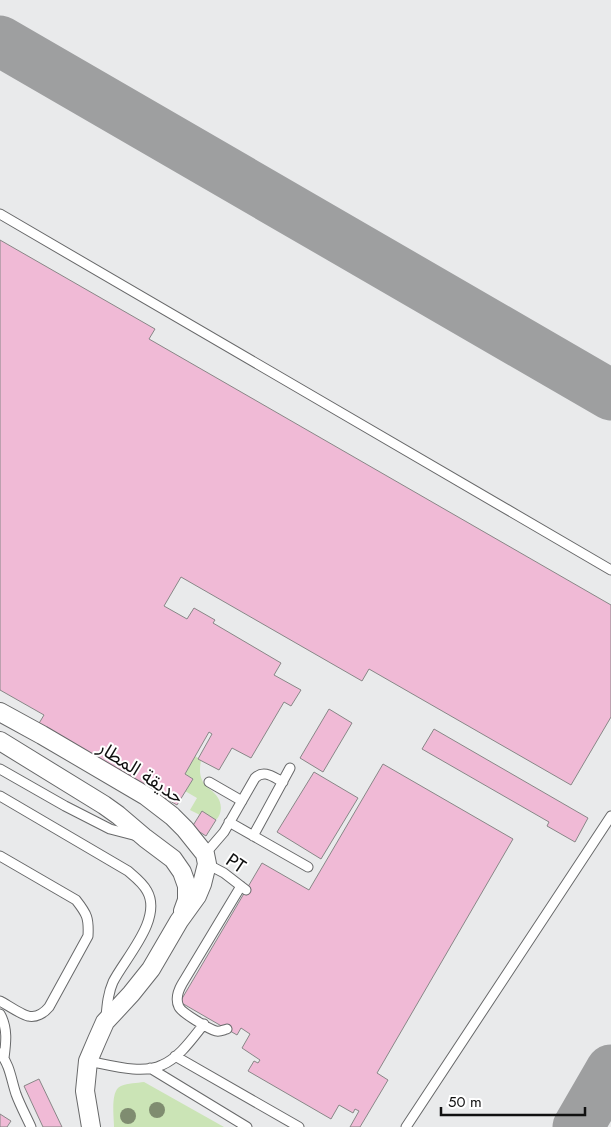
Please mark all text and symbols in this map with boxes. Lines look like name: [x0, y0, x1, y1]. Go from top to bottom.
street label: حديقة المطار: [92, 734, 189, 810]
street label: PT: [221, 847, 251, 880]
scale bar: [441, 1084, 585, 1116]
text: 50 m: [448, 1091, 482, 1113]

